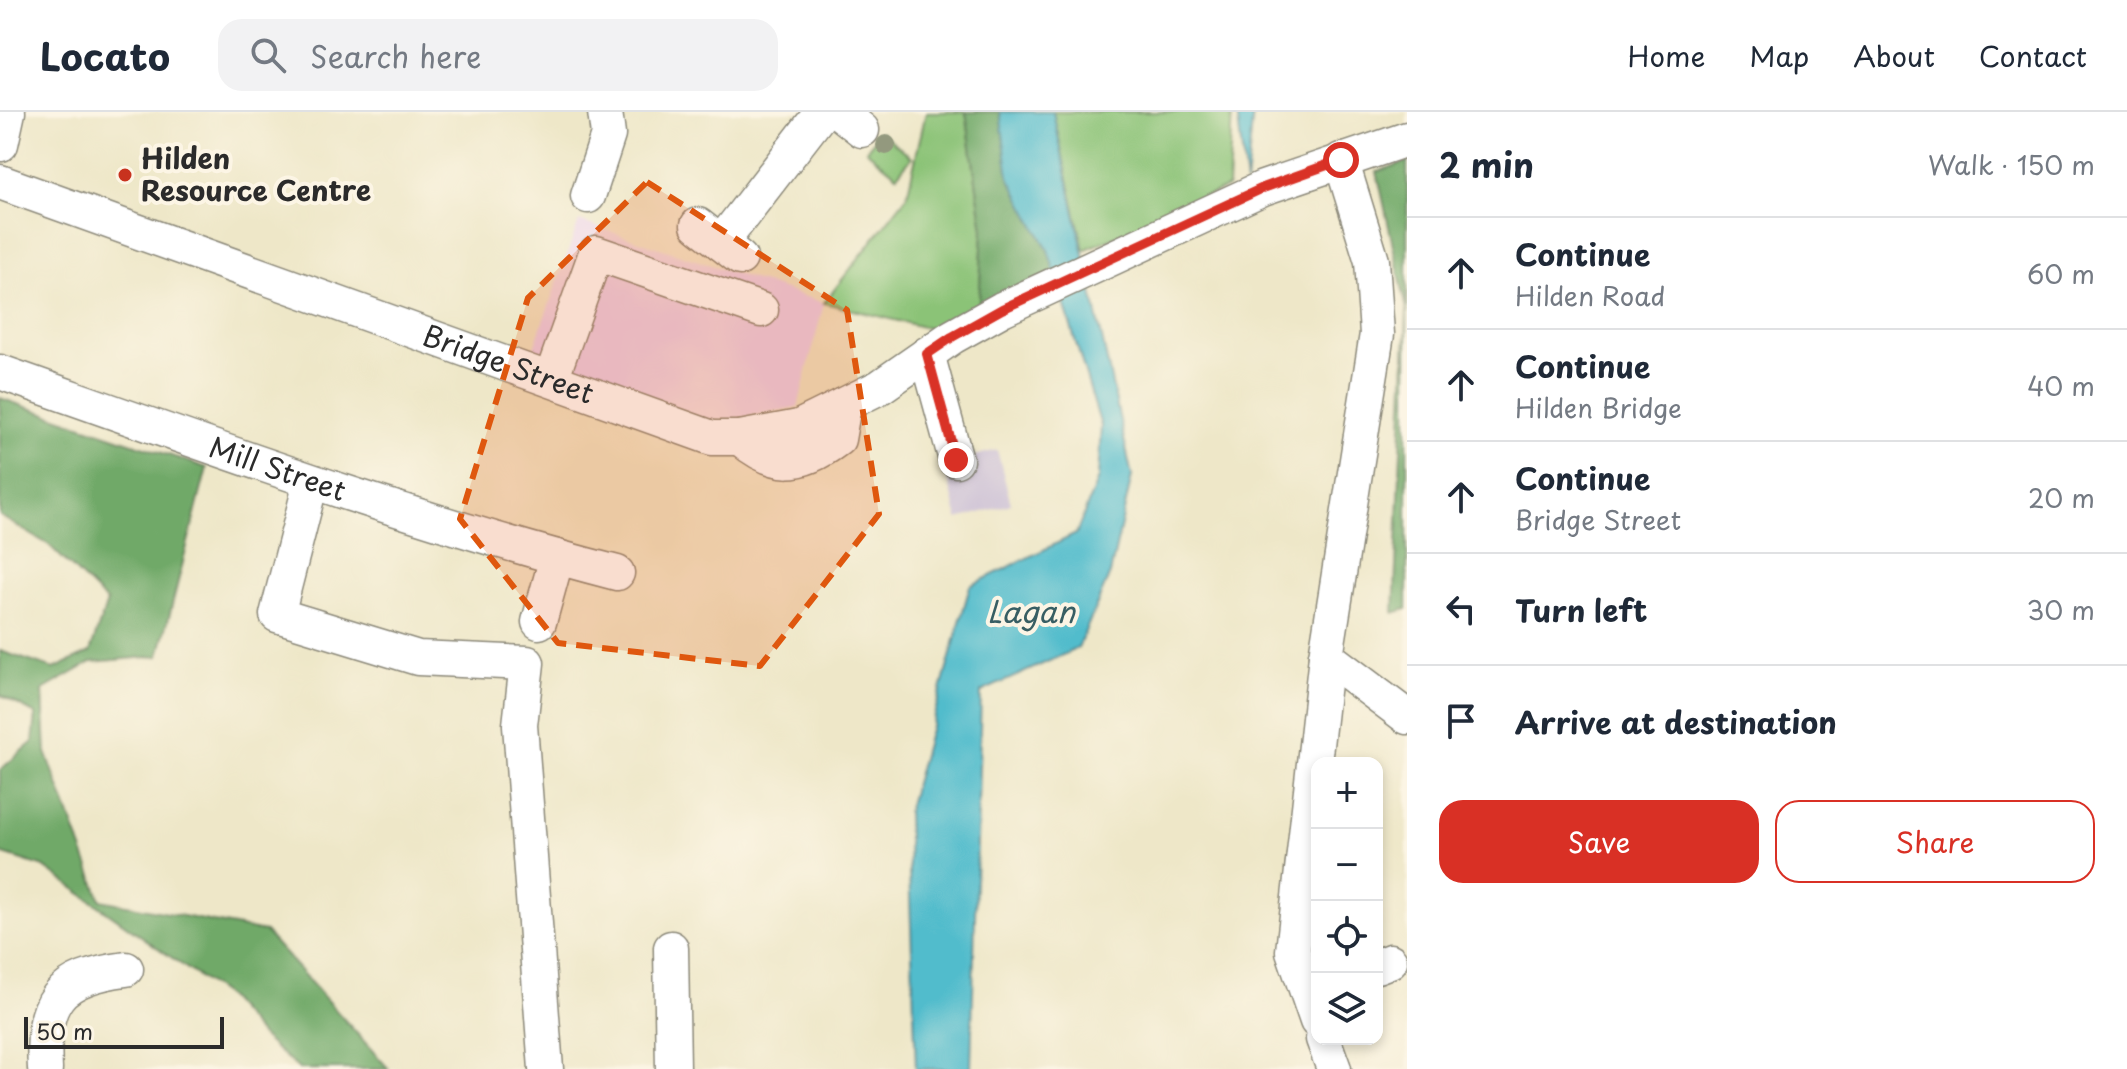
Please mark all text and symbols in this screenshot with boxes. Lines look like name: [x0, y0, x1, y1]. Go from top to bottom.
search box: [218, 19, 778, 91]
text: Locato: [40, 27, 170, 84]
icon: search: [246, 33, 290, 77]
text: Search here: [310, 33, 482, 78]
text: Home: [1627, 34, 1705, 77]
text: Map: [1749, 34, 1809, 77]
text: About: [1853, 34, 1935, 77]
text: Contact: [1979, 34, 2087, 77]
place label: Hilden Resource Centre: [141, 136, 371, 211]
text: 2 min: [1439, 138, 1534, 190]
route start: [1323, 142, 1359, 178]
text: Walk · 150 m: [1928, 145, 2095, 184]
marker: Hilden Resource Centre: [116, 166, 134, 184]
text: Continue: [1515, 231, 1650, 276]
icon: ahead: [1439, 251, 1483, 295]
text: 60 m: [2027, 254, 2095, 293]
text: Hilden Road: [1515, 276, 1666, 315]
street label: Bridge Street: [417, 313, 600, 414]
text: Continue: [1515, 343, 1650, 388]
icon: ahead: [1439, 363, 1483, 407]
text: 40 m: [2027, 366, 2095, 405]
text: Hilden Bridge: [1515, 388, 1682, 427]
street label: Mill Street: [204, 425, 352, 511]
route end: [938, 442, 974, 478]
text: Continue: [1515, 455, 1650, 500]
icon: ahead: [1439, 475, 1483, 519]
text: 20 m: [2028, 478, 2095, 517]
text: Bridge Street: [1515, 500, 1681, 539]
icon: left: [1439, 587, 1483, 631]
text: Turn left: [1515, 587, 1647, 632]
water label: Lagan: [987, 588, 1077, 633]
text: 30 m: [2027, 590, 2095, 629]
icon: arrive: [1439, 699, 1483, 743]
text: Arrive at destination: [1515, 699, 1837, 744]
map controls: [1311, 757, 1383, 1045]
button: +: [1311, 757, 1383, 829]
button: Save: [1439, 800, 1759, 883]
button: Share: [1775, 800, 2095, 883]
button: −: [1311, 829, 1383, 901]
button: locate: [1311, 901, 1383, 973]
button: layers: [1311, 973, 1383, 1045]
scale bar: [24, 1013, 224, 1049]
text: 50 m: [36, 1014, 93, 1047]

